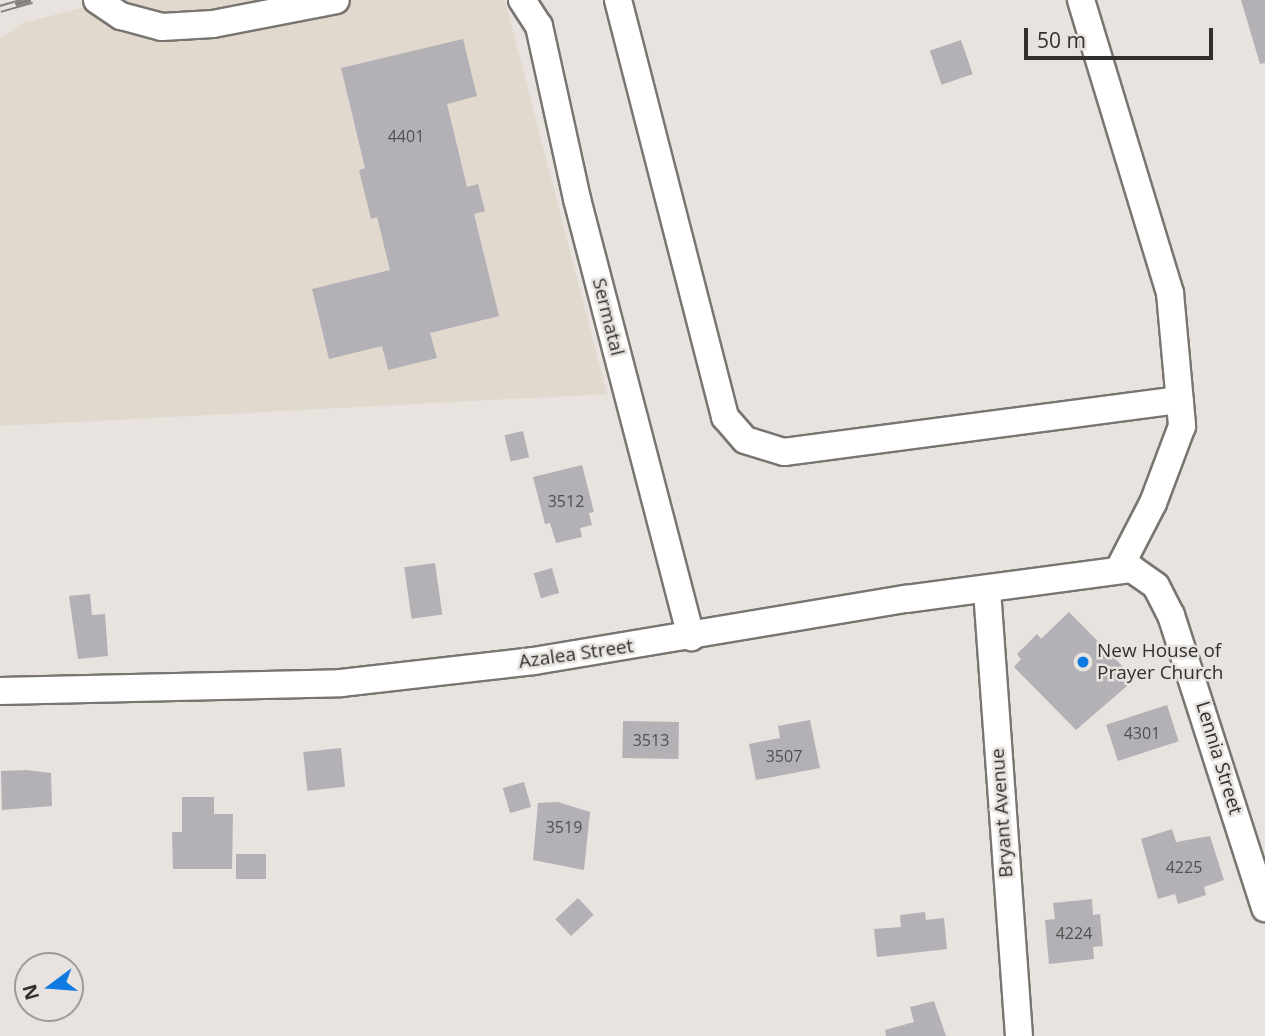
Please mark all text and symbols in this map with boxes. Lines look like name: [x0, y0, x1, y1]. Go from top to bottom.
scale bar: [1027, 14, 1216, 58]
text: 50 m: [1037, 26, 1086, 54]
house number: 4401: [388, 126, 424, 146]
street label: Sermatal: [587, 276, 629, 358]
house number: 3512: [548, 491, 584, 511]
street label: Azalea Street: [517, 635, 635, 673]
place label: New House of Prayer Church: [1097, 640, 1223, 684]
marker: New House of Prayer Church: [1075, 654, 1091, 670]
street label: Lennia Street: [1191, 699, 1247, 817]
house number: 4301: [1124, 723, 1160, 743]
house number: 3513: [633, 730, 669, 750]
house number: 3507: [766, 746, 802, 766]
street label: Bryant Avenue: [986, 748, 1018, 878]
house number: 3519: [546, 817, 582, 837]
house number: 4225: [1166, 857, 1202, 877]
house number: 4224: [1056, 923, 1092, 943]
north arrow: [14, 952, 84, 1022]
text: N: [16, 981, 45, 1003]

